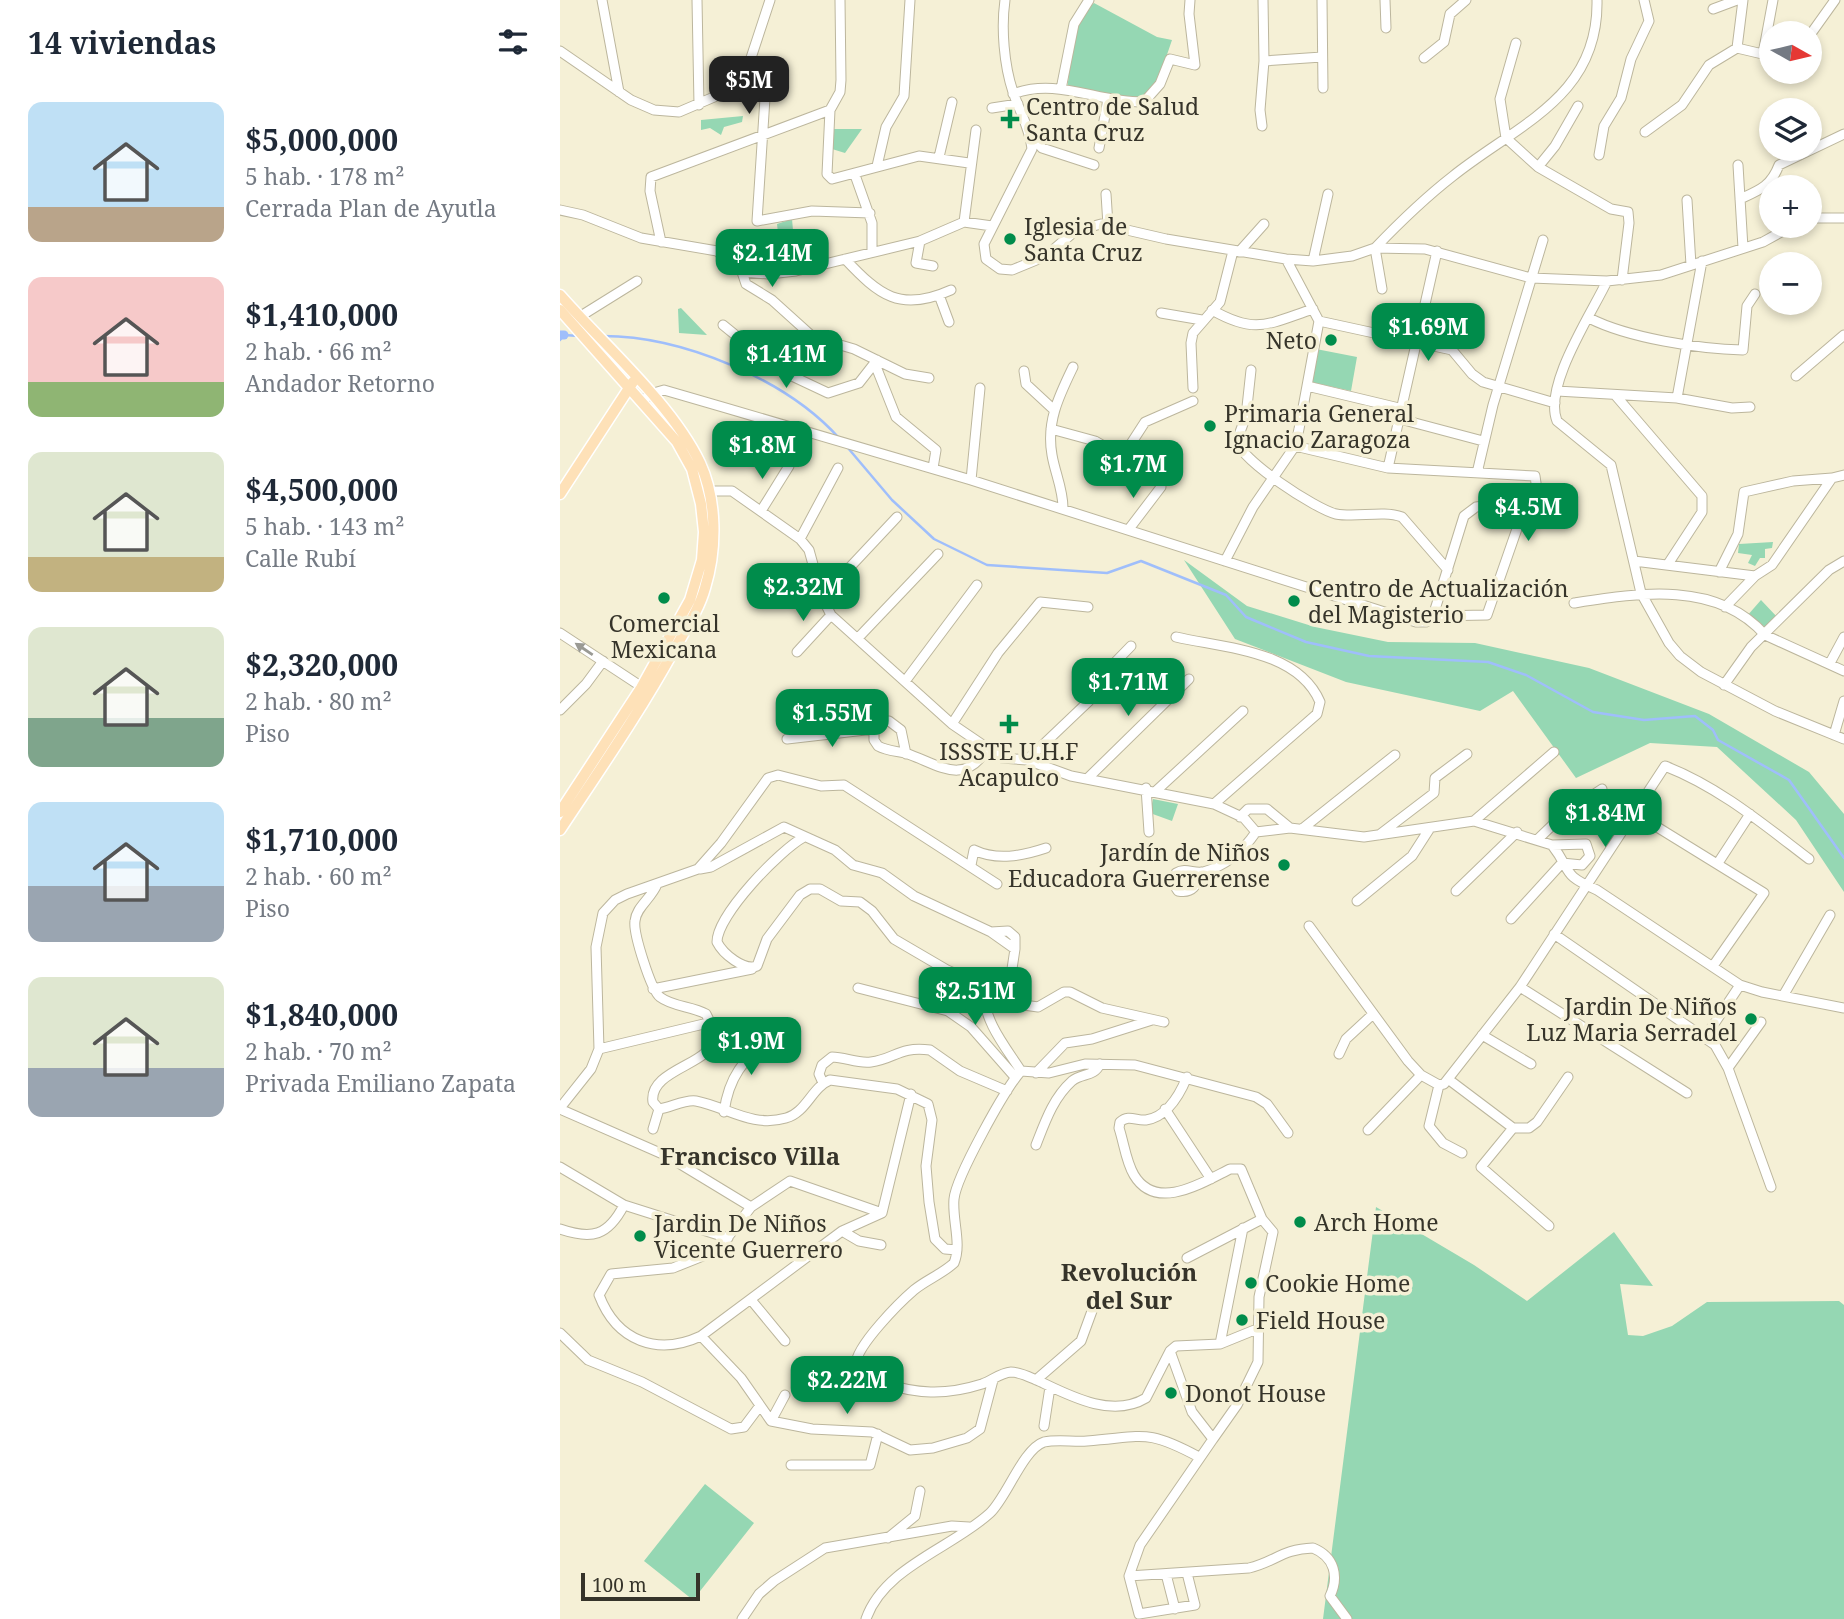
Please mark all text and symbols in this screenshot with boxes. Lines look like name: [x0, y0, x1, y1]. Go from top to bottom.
north arrow: [1759, 21, 1822, 84]
map controls: [1759, 21, 1822, 315]
text: 14 viviendas: [28, 22, 216, 63]
icon: filters: [494, 23, 532, 61]
pin: $5M: [715, 57, 783, 116]
text: $5M: [725, 63, 773, 95]
place label: Centro de Salud Santa Cruz: [1026, 90, 1199, 148]
button: layers: [1759, 98, 1822, 161]
marker: Centro de Salud Santa Cruz: [1000, 109, 1020, 129]
text: $5,000,000: [245, 119, 398, 160]
icon: home: [84, 130, 168, 214]
text: 5 hab. · 178 m²: [245, 160, 404, 192]
button: +: [1759, 175, 1822, 238]
text: Cerrada Plan de Ayutla: [245, 192, 497, 224]
place label: Iglesia de Santa Cruz: [1024, 210, 1143, 268]
pin: $2.14M: [715, 230, 829, 289]
marker: Iglesia de Santa Cruz: [1002, 231, 1018, 247]
text: $2.14M: [732, 236, 812, 268]
button: −: [1759, 252, 1822, 315]
text: $1,410,000: [245, 294, 398, 335]
pin: $1.69M: [1371, 304, 1485, 363]
icon: home: [84, 305, 168, 389]
text: $1.69M: [1388, 310, 1468, 342]
place label: Neto: [1266, 324, 1317, 356]
pin: $1.41M: [729, 330, 843, 390]
marker: Neto: [1323, 332, 1339, 348]
text: 2 hab. · 66 m²: [245, 335, 392, 367]
text: $1.41M: [746, 337, 826, 369]
text: Andador Retorno: [245, 367, 435, 399]
place label: Primaria General Ignacio Zaragoza: [1224, 397, 1414, 455]
marker: Primaria General Ignacio Zaragoza: [1202, 418, 1218, 434]
pin: $1.8M: [713, 421, 811, 481]
text: $1.8M: [728, 428, 796, 460]
pin: $1.7M: [1084, 440, 1182, 500]
text: $1.7M: [1099, 447, 1167, 479]
text: $4,500,000: [245, 469, 398, 510]
icon: home: [84, 480, 168, 564]
pin: $4.5M: [1479, 484, 1577, 543]
text: $4.5M: [1494, 490, 1562, 522]
text: 5 hab. · 143 m²: [245, 510, 404, 542]
text: Calle Rubí: [245, 542, 356, 574]
pin: $2.32M: [746, 564, 860, 623]
text: $2.32M: [763, 570, 843, 602]
place label: Centro de Actualización del Magisterio: [1308, 572, 1569, 630]
marker: Comercial Mexicana: [656, 590, 672, 606]
marker: Centro de Actualización del Magisterio: [1286, 593, 1302, 609]
place label: Comercial Mexicana: [608, 607, 720, 665]
one-way arrow: [575, 642, 593, 656]
text: $2,320,000: [245, 644, 398, 685]
icon: home: [84, 655, 168, 739]
pin: $1.71M: [1071, 658, 1185, 718]
text: $1.71M: [1088, 665, 1168, 697]
text: 2 hab. · 80 m²: [245, 685, 392, 717]
pin: $1.55M: [775, 690, 889, 749]
text: $1.55M: [792, 696, 872, 728]
marker: ISSSTE U.H.F Acapulco: [999, 714, 1019, 734]
text: Piso: [245, 717, 290, 749]
place label: ISSSTE U.H.F Acapulco: [939, 735, 1079, 793]
pin: $1.84M: [1548, 790, 1662, 849]
text: $1.84M: [1565, 796, 1645, 828]
text: $1,710,000: [245, 819, 398, 860]
icon: home: [84, 830, 168, 914]
place label: Jardín de Niños Educadora Guerrerense: [1008, 836, 1270, 894]
marker: Jardín de Niños Educadora Guerrerense: [1276, 857, 1292, 873]
text: 2 hab. · 60 m²: [245, 860, 392, 892]
text: Piso: [245, 892, 290, 924]
pin: $2.51M: [918, 968, 1032, 1027]
text: $2.51M: [935, 974, 1015, 1006]
place label: Jardin De Niños Luz Maria Serradel: [1526, 990, 1737, 1048]
text: $1,840,000: [245, 994, 398, 1035]
icon: home: [84, 1005, 168, 1089]
marker: Jardin De Niños Luz Maria Serradel: [1743, 1011, 1759, 1027]
pin: $1.9M: [702, 1018, 800, 1077]
text: $1.9M: [717, 1024, 785, 1056]
text: 2 hab. · 70 m²: [245, 1035, 392, 1067]
text: Privada Emiliano Zapata: [245, 1067, 516, 1099]
district label: Francisco Villa: [660, 1139, 840, 1172]
place label: Arch Home: [1314, 1206, 1439, 1238]
place label: Jardin De Niños Vicente Guerrero: [653, 1207, 843, 1265]
marker: Arch Home: [1292, 1214, 1308, 1230]
marker: Jardin De Niños Vicente Guerrero: [632, 1228, 648, 1244]
district label: Revolución del Sur: [1061, 1255, 1197, 1316]
place label: Cookie Home: [1265, 1267, 1410, 1299]
marker: Cookie Home: [1243, 1275, 1259, 1291]
place label: Field House: [1256, 1304, 1385, 1336]
marker: Field House: [1234, 1312, 1250, 1328]
pin: $2.22M: [790, 1356, 904, 1416]
text: $2.22M: [807, 1363, 887, 1395]
place label: Donot House: [1185, 1377, 1326, 1409]
marker: Donot House: [1163, 1385, 1179, 1401]
scale bar: [581, 1570, 700, 1602]
text: 100 m: [592, 1572, 647, 1598]

